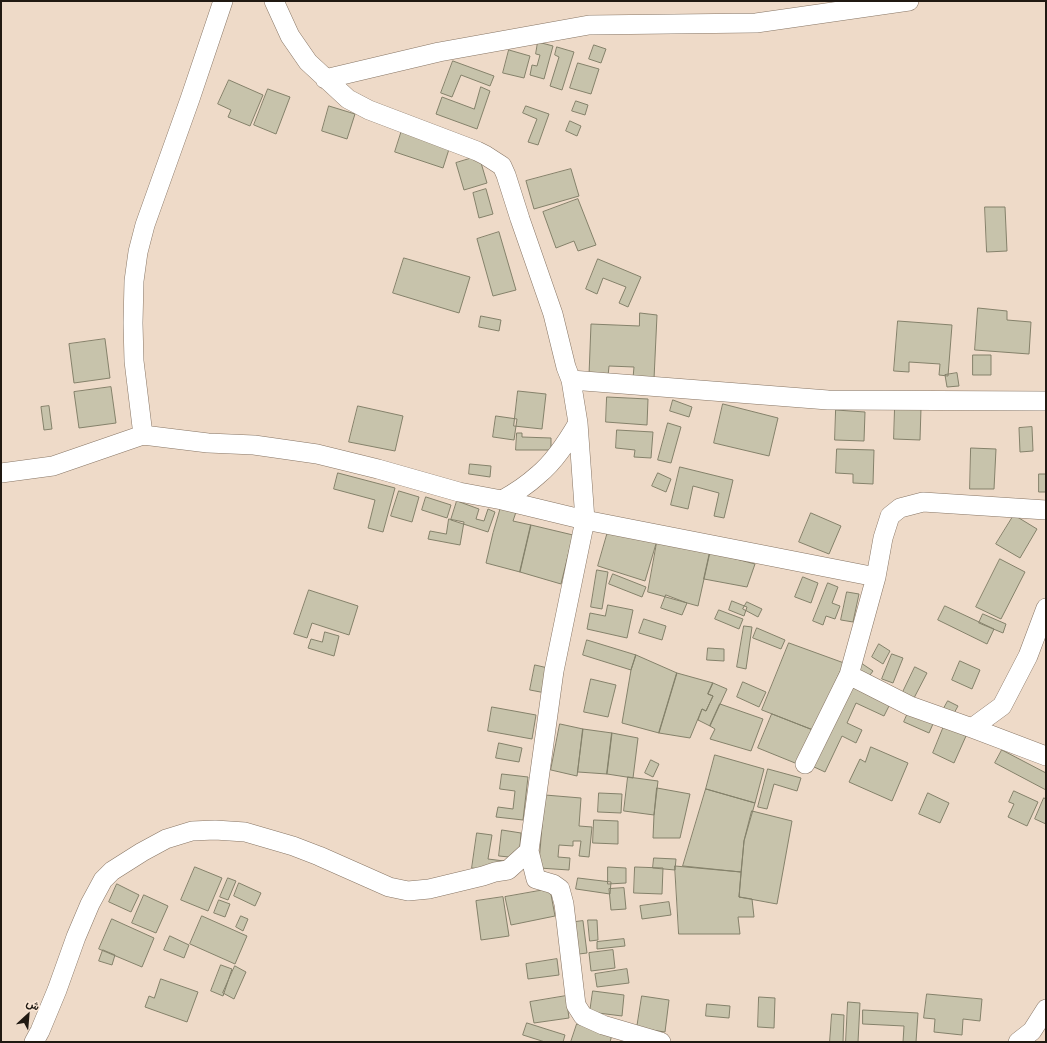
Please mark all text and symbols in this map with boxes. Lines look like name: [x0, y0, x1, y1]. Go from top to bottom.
text: ش: [24, 994, 43, 1013]
north arrow: [8, 995, 48, 1035]

